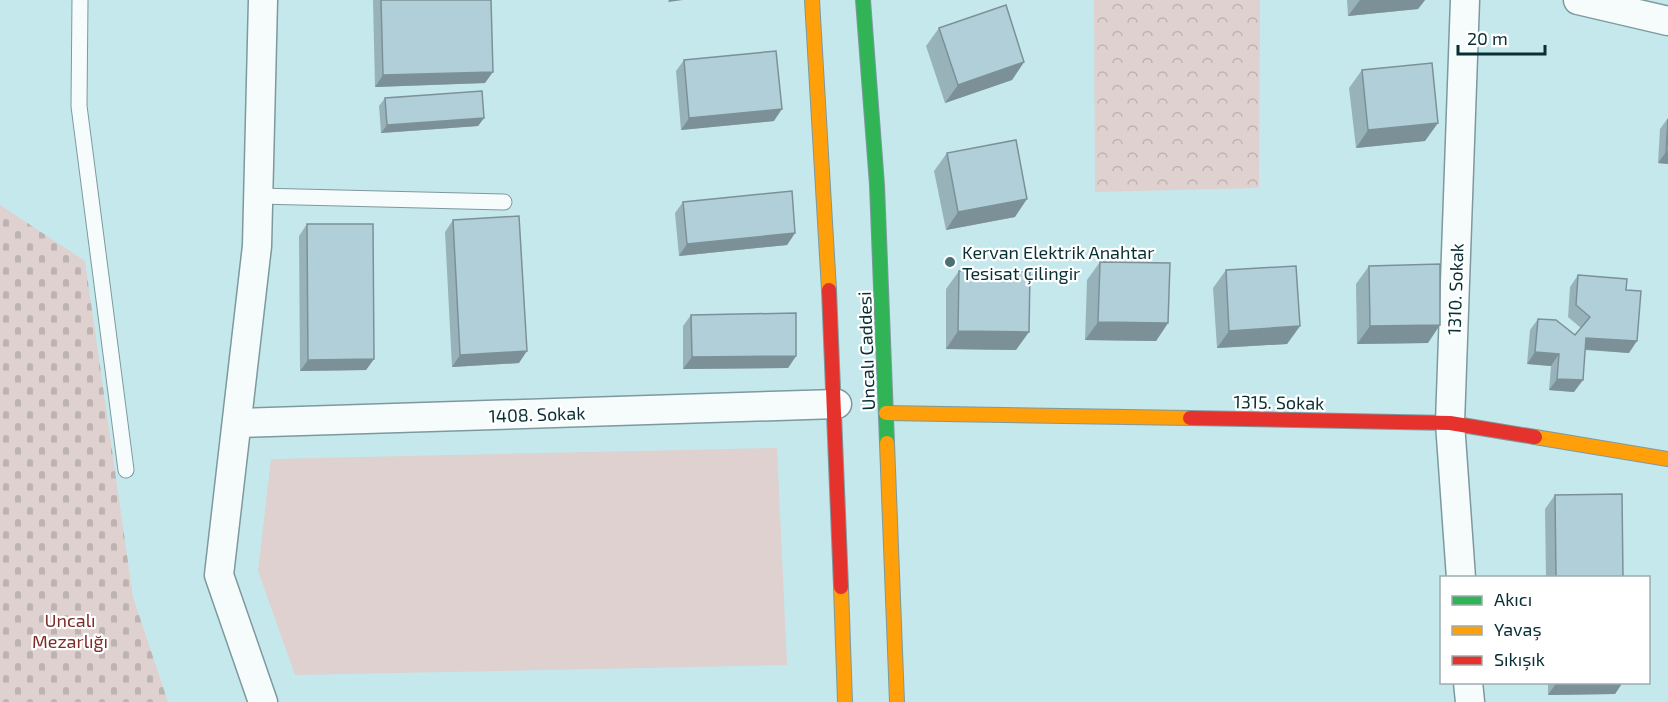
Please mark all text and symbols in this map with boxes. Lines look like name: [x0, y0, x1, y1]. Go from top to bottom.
scale bar: [1458, 18, 1545, 56]
text: 20 m: [1467, 27, 1508, 49]
place label: Kervan Elektrik Anahtar Tesisat Çilingir: [962, 241, 1154, 285]
street label: 1310. Sokak: [1442, 243, 1468, 335]
marker: Kervan Elektrik Anahtar Tesisat Çilingir: [943, 255, 957, 269]
street label: Uncalı Caddesi: [853, 291, 879, 411]
street label: 1315. Sokak: [1233, 390, 1325, 414]
street label: 1408. Sokak: [488, 401, 586, 427]
legend: [1440, 576, 1650, 684]
text: Akıcı: [1494, 588, 1532, 610]
park label: Uncalı Mezarlığı: [32, 609, 108, 652]
text: Yavaş: [1494, 618, 1542, 641]
text: Sıkışık: [1494, 648, 1545, 671]

